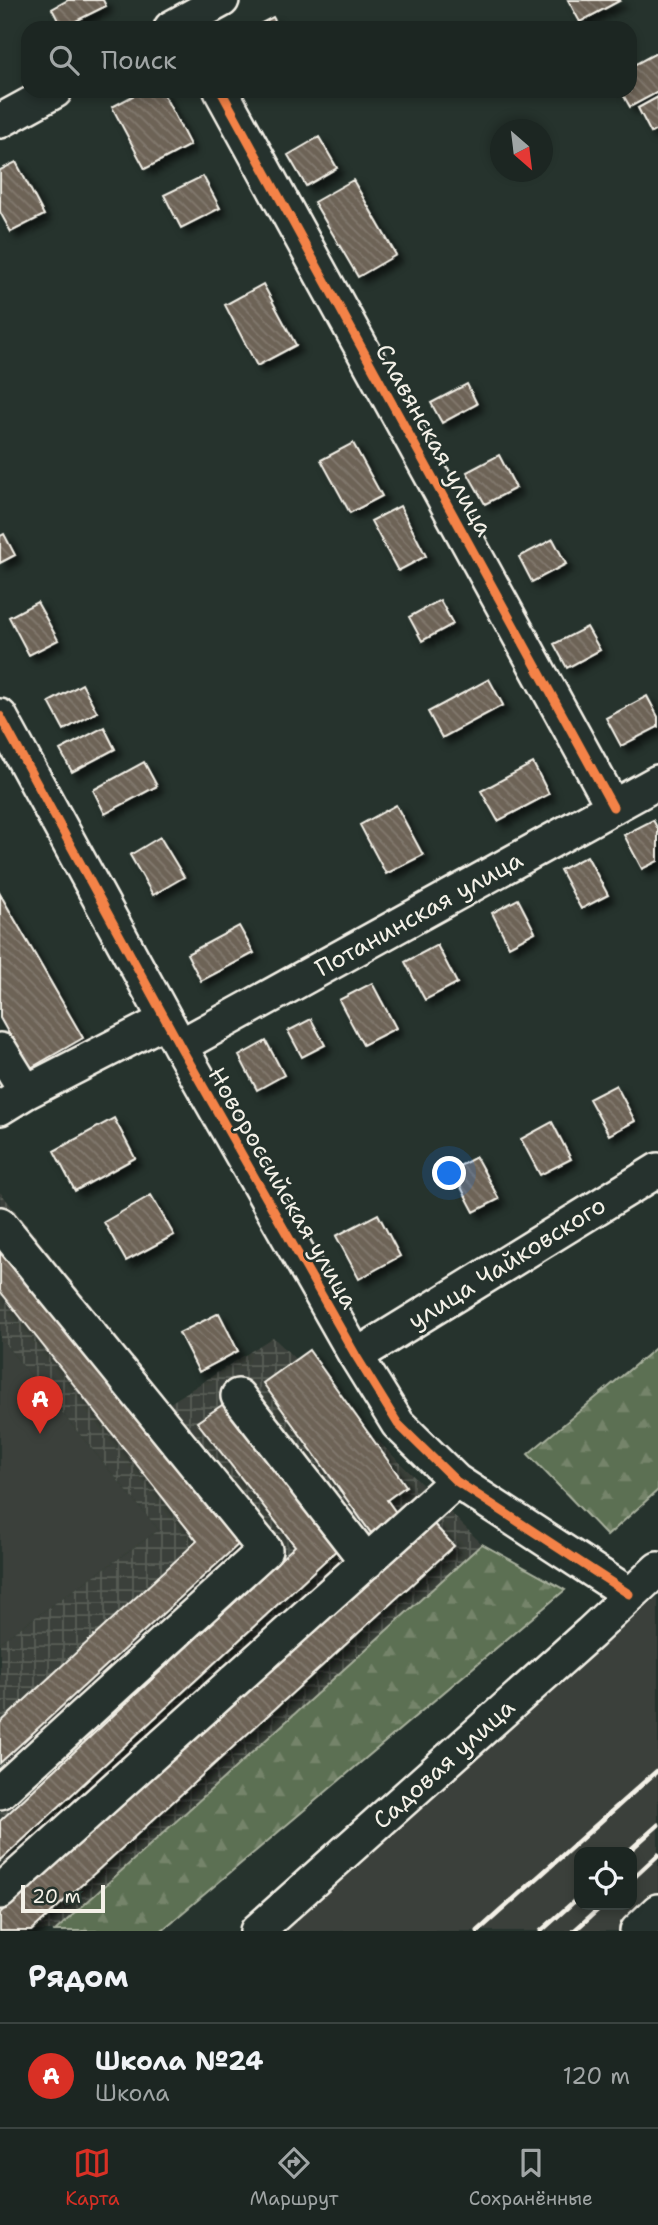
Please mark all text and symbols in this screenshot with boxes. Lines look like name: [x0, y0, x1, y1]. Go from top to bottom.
search box: [21, 21, 637, 98]
icon: search: [45, 41, 83, 79]
text: Поиск: [101, 42, 177, 77]
north arrow: [490, 119, 553, 182]
street label: Славянская улица: [368, 338, 500, 542]
street label: Потанинская улица: [310, 844, 528, 984]
street label: Новороссийская улица: [201, 1061, 365, 1315]
your location: [432, 1156, 466, 1190]
street label: улица Чайковского: [402, 1189, 612, 1337]
pin: A: [17, 1376, 63, 1434]
street label: Садовая улица: [366, 1692, 522, 1836]
map controls: [574, 1847, 637, 1910]
button: locate: [574, 1847, 637, 1910]
scale bar: [21, 1882, 105, 1914]
text: 20 m: [32, 1884, 81, 1909]
text: Рядом: [28, 1956, 128, 1997]
text: Школа №24: [95, 2043, 263, 2078]
text: A: [42, 2061, 60, 2091]
text: 120 m: [562, 2061, 630, 2091]
text: Школа: [95, 2078, 170, 2108]
tab: Карта: [65, 2144, 120, 2211]
tab: Маршрут: [250, 2144, 338, 2211]
tab: Сохранённые: [469, 2144, 593, 2211]

